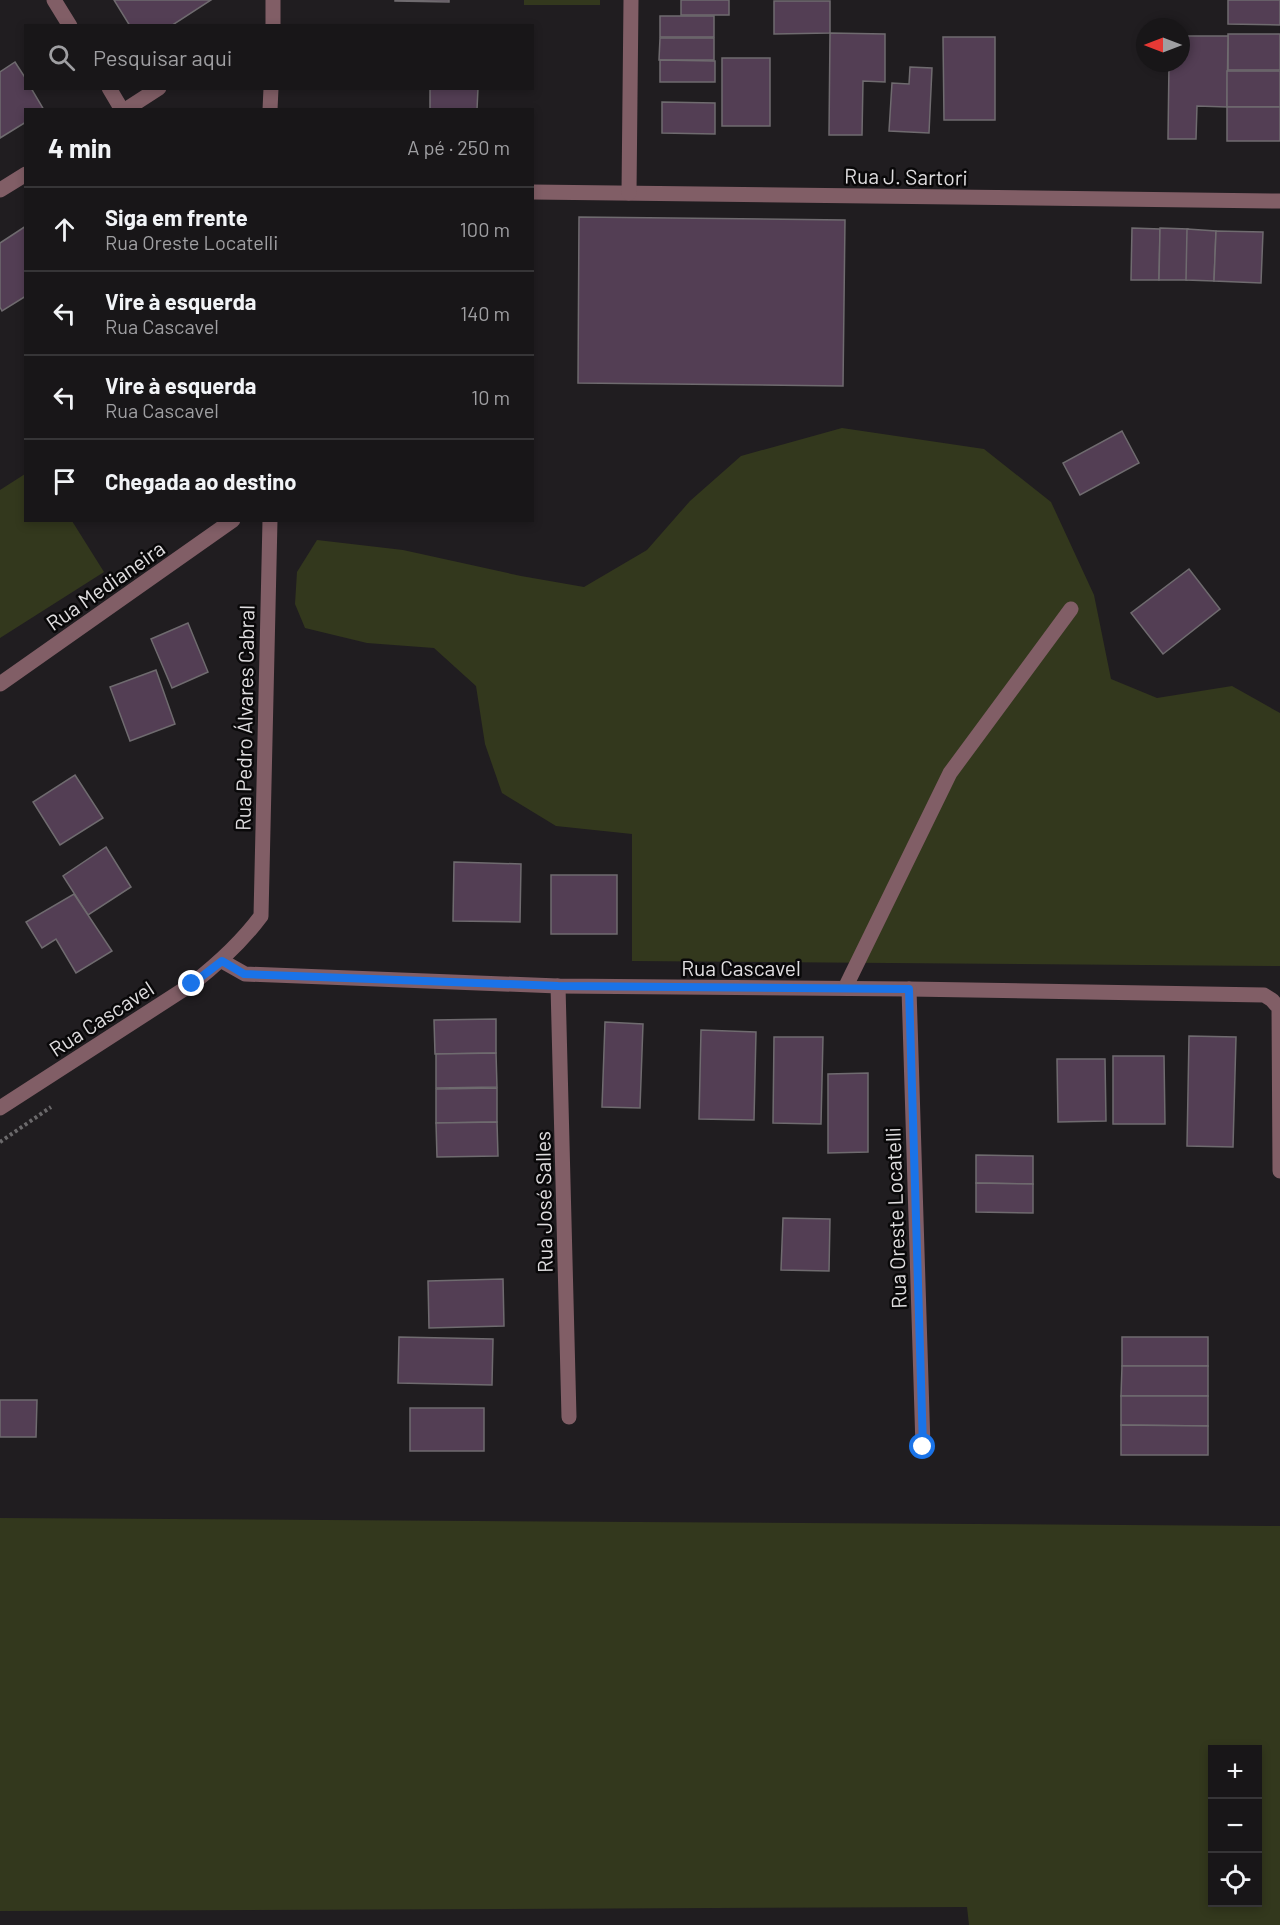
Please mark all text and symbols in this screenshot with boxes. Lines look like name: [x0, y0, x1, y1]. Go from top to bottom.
north arrow: [1136, 18, 1190, 72]
search box: [24, 24, 534, 90]
icon: search: [45, 41, 78, 74]
text: Pesquisar aqui: [93, 44, 232, 70]
text: 4 min: [48, 132, 112, 163]
text: A pé · 250 m: [407, 135, 510, 159]
street label: Rua J. Sartori: [844, 162, 968, 190]
text: Siga em frente: [105, 204, 248, 230]
icon: ahead: [48, 213, 81, 246]
text: 100 m: [460, 217, 510, 241]
text: Rua Oreste Locatelli: [105, 230, 278, 254]
text: Vire à esquerda: [105, 288, 256, 314]
icon: left: [48, 297, 81, 330]
text: 140 m: [460, 301, 510, 325]
text: Rua Cascavel: [105, 314, 219, 338]
text: Vire à esquerda: [105, 372, 256, 398]
icon: left: [48, 381, 81, 414]
text: 10 m: [471, 385, 510, 409]
text: Rua Cascavel: [105, 398, 219, 422]
icon: arrive: [48, 465, 81, 498]
text: Chegada ao destino: [105, 468, 296, 494]
street label: Rua Medianeira: [41, 535, 169, 635]
street label: Rua Pedro Álvares Cabral: [230, 605, 258, 831]
street label: Rua Cascavel: [681, 955, 801, 980]
route end: [178, 970, 204, 996]
street label: Rua Cascavel: [44, 975, 158, 1061]
street label: Rua Oreste Locatelli: [879, 1127, 911, 1309]
street label: Rua José Salles: [529, 1131, 557, 1273]
route start: [909, 1433, 935, 1459]
map controls: [1208, 1745, 1262, 1907]
button: +: [1208, 1745, 1262, 1799]
button: −: [1208, 1799, 1262, 1853]
button: locate: [1208, 1853, 1262, 1907]

